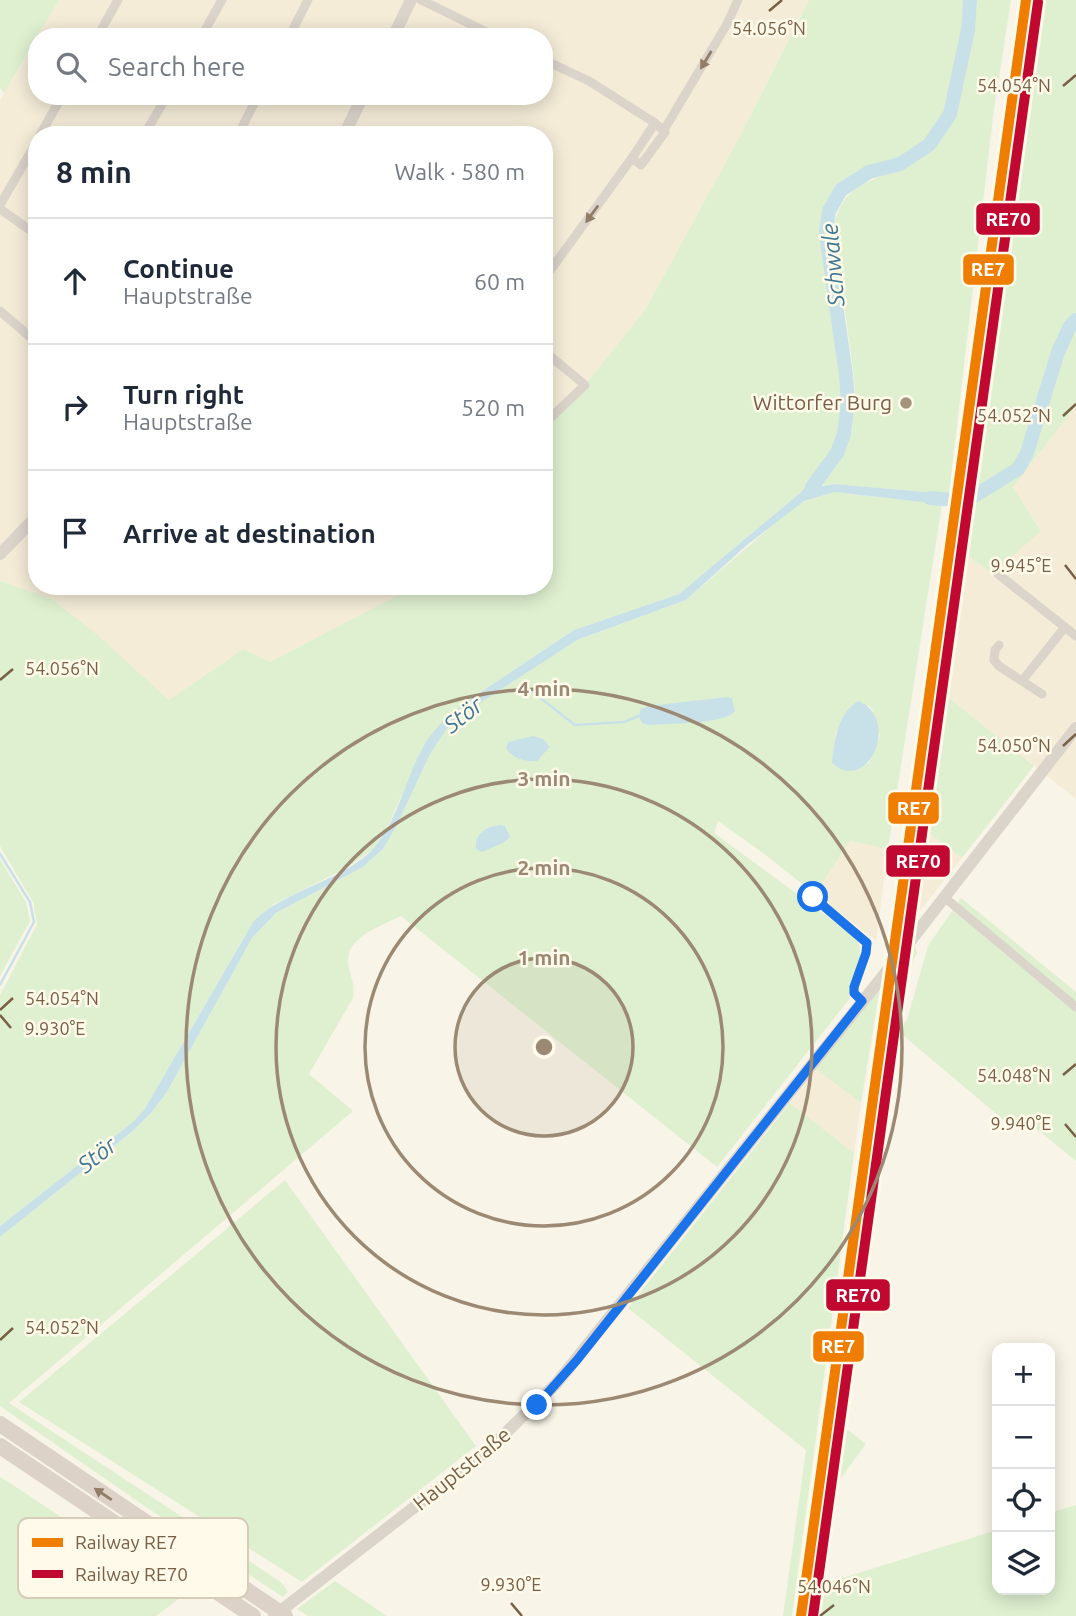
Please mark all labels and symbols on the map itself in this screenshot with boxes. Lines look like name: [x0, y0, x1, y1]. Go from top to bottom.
text: 54.056°N: [732, 18, 806, 38]
one-way arrow: [700, 50, 712, 69]
text: 54.054°N: [977, 75, 1051, 95]
line badge: RE70: [975, 202, 1041, 236]
one-way arrow: [585, 204, 599, 223]
text: RE70: [985, 208, 1031, 230]
water label: Schwale: [816, 222, 849, 309]
line badge: RE7: [962, 253, 1015, 286]
text: RE7: [971, 258, 1005, 280]
place label: Wittorfer Burg: [753, 390, 892, 414]
marker: Wittorfer Burg: [898, 395, 914, 411]
text: 54.052°N: [977, 405, 1051, 425]
text: 9.945°E: [991, 555, 1051, 575]
text: 54.056°N: [25, 658, 99, 678]
text: 4 min: [517, 676, 571, 700]
water label: Stör: [438, 691, 488, 738]
text: 54.050°N: [977, 735, 1051, 755]
text: 3 min: [517, 766, 571, 790]
line badge: RE7: [887, 791, 940, 825]
text: RE7: [897, 797, 931, 819]
line badge: RE70: [885, 844, 951, 878]
text: RE70: [895, 850, 941, 872]
text: 2 min: [517, 855, 571, 879]
route start: [797, 881, 828, 912]
text: 1 min: [517, 945, 571, 969]
text: 54.054°N: [25, 988, 99, 1008]
text: 9.930°E: [25, 1018, 85, 1038]
centre of rings: [532, 1035, 556, 1059]
text: 54.048°N: [977, 1065, 1051, 1085]
text: 9.940°E: [991, 1113, 1051, 1133]
water label: Stör: [72, 1131, 122, 1178]
line badge: RE70: [825, 1278, 891, 1312]
text: RE70: [835, 1284, 881, 1306]
text: 54.052°N: [25, 1317, 99, 1337]
line badge: RE7: [812, 1330, 865, 1363]
text: RE7: [821, 1335, 855, 1357]
route end: [521, 1389, 552, 1420]
street label: Hauptstraße: [408, 1422, 515, 1515]
one-way arrow: [94, 1488, 113, 1501]
legend: [18, 1518, 248, 1598]
text: Railway RE7: [75, 1531, 177, 1553]
text: Railway RE70: [75, 1563, 188, 1585]
text: 9.930°E: [481, 1574, 541, 1594]
text: 54.046°N: [797, 1576, 871, 1596]

